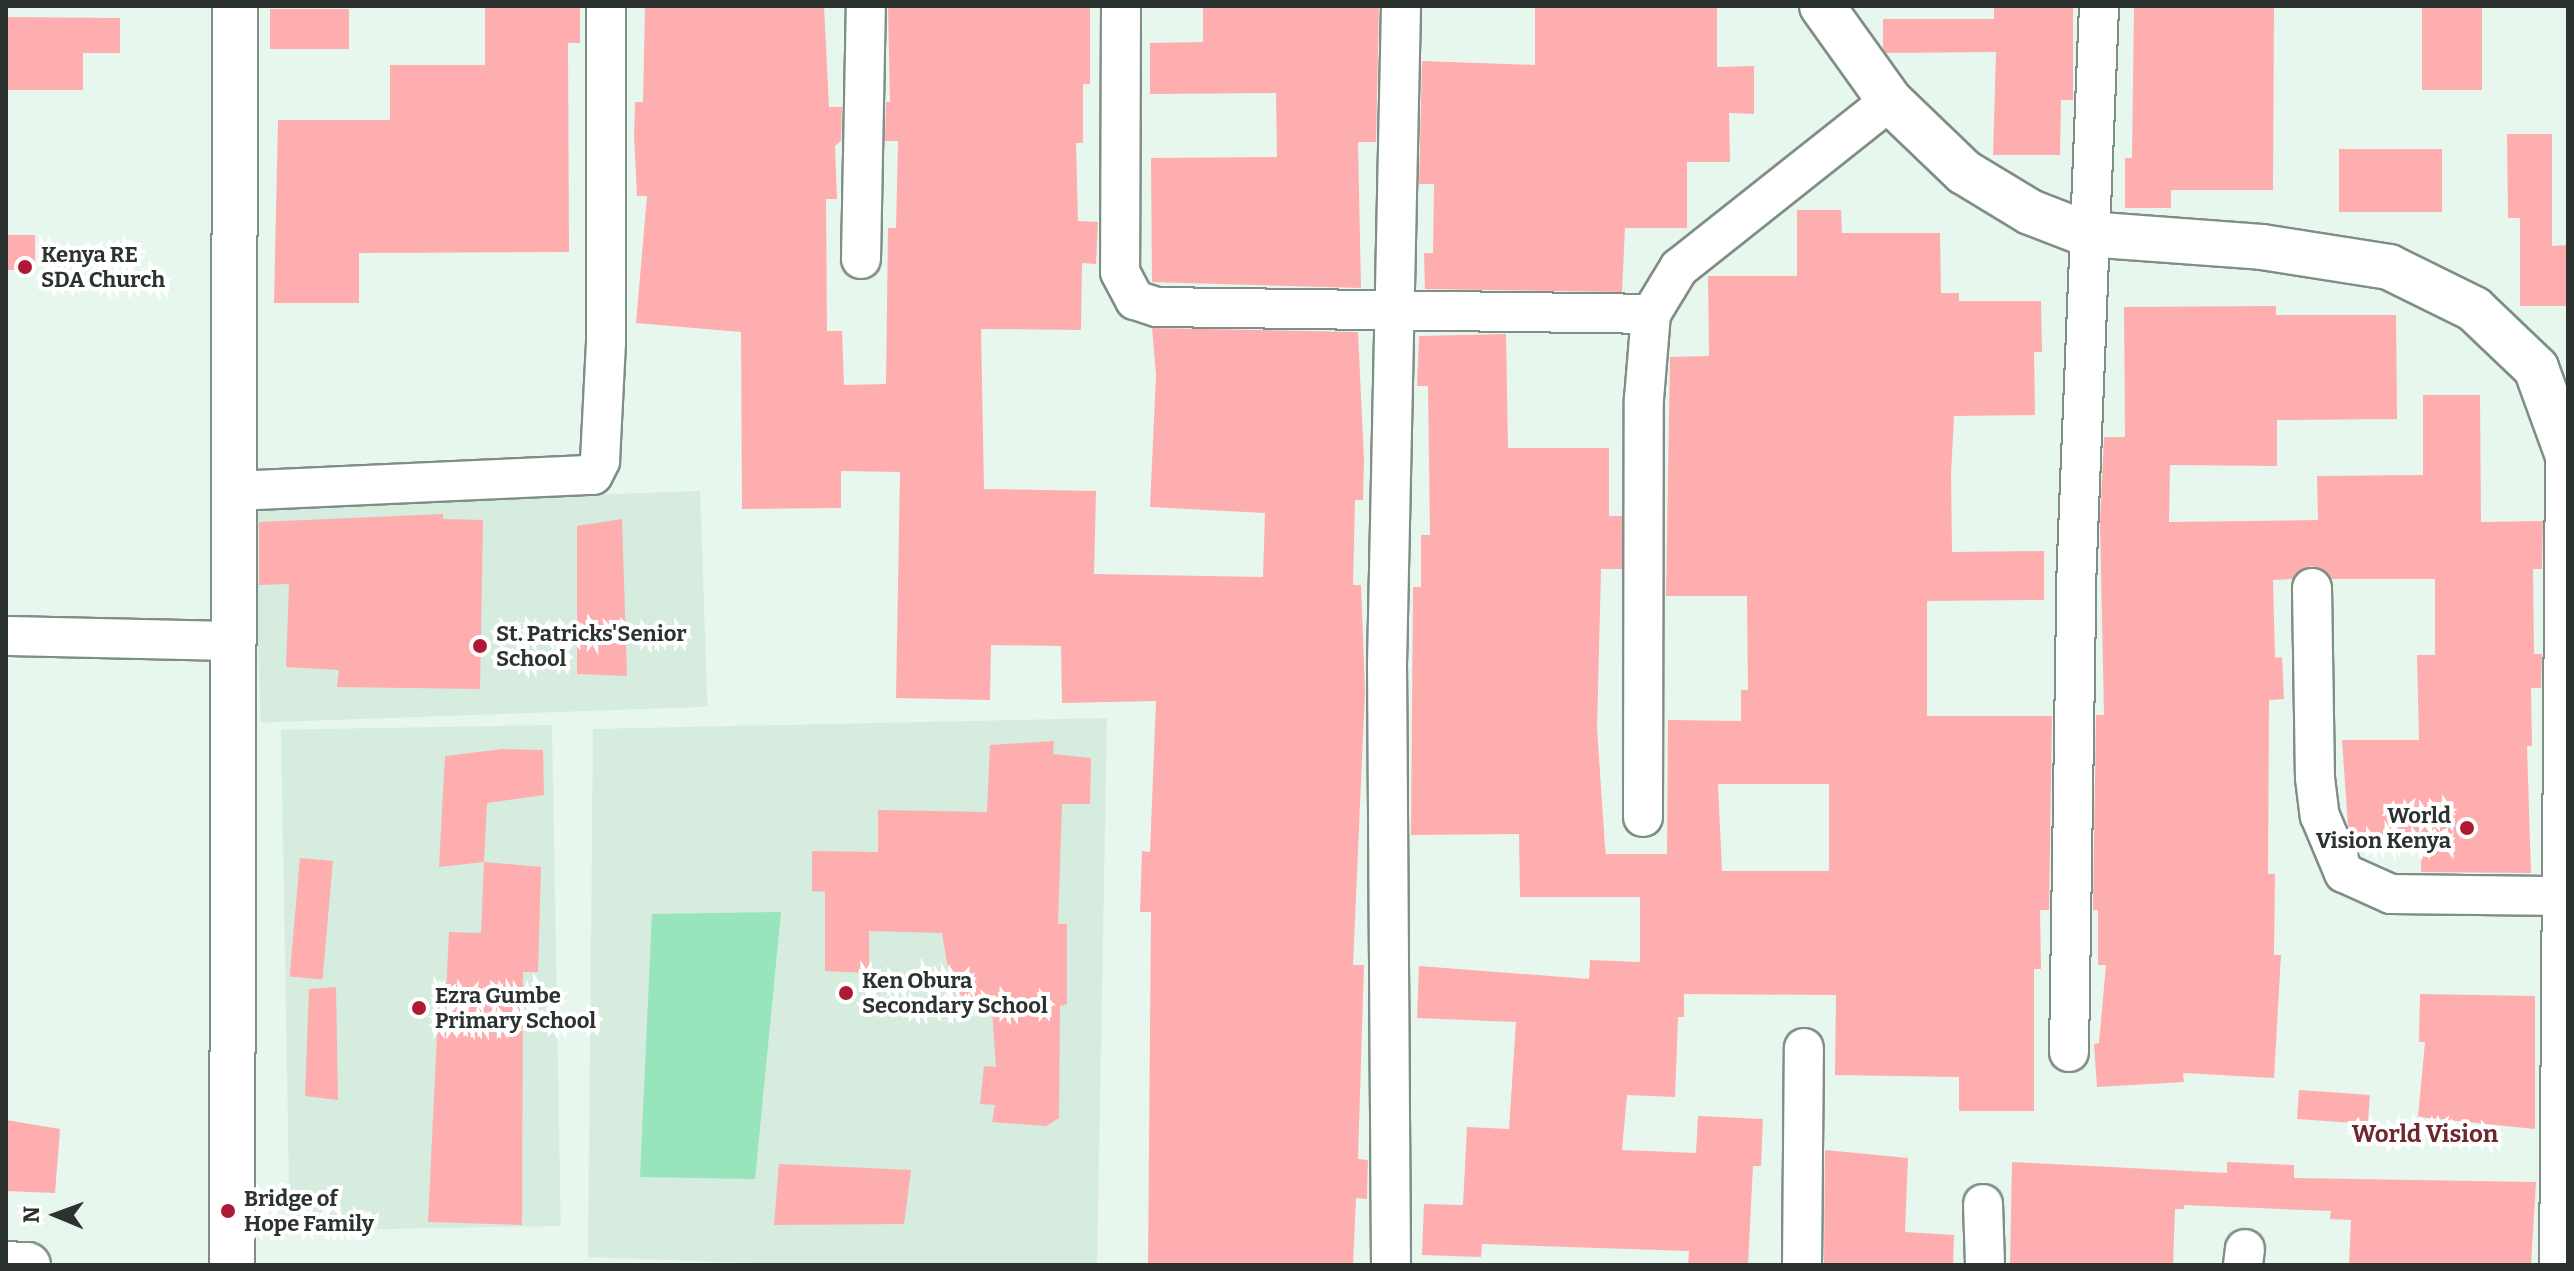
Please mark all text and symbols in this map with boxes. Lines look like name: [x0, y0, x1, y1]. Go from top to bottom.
place label: Kenya RE SDA Church: [41, 241, 165, 292]
marker: Kenya RE SDA Church: [16, 258, 34, 276]
place label: St. Patricks'Senior School: [496, 620, 687, 672]
marker: St. Patricks'Senior School: [471, 637, 489, 655]
place label: World Vision Kenya: [2316, 802, 2451, 854]
marker: World Vision Kenya: [2458, 819, 2476, 837]
place label: Ken Obura Secondary School: [862, 967, 1048, 1018]
place label: Ezra Gumbe Primary School: [435, 982, 596, 1034]
marker: Ken Obura Secondary School: [837, 984, 855, 1002]
marker: Ezra Gumbe Primary School: [410, 999, 428, 1017]
district label: World Vision: [2352, 1121, 2498, 1149]
north arrow: [16, 1175, 96, 1255]
place label: Bridge of Hope Family: [244, 1185, 374, 1236]
marker: Bridge of Hope Family: [219, 1202, 237, 1220]
text: N: [18, 1206, 45, 1223]

